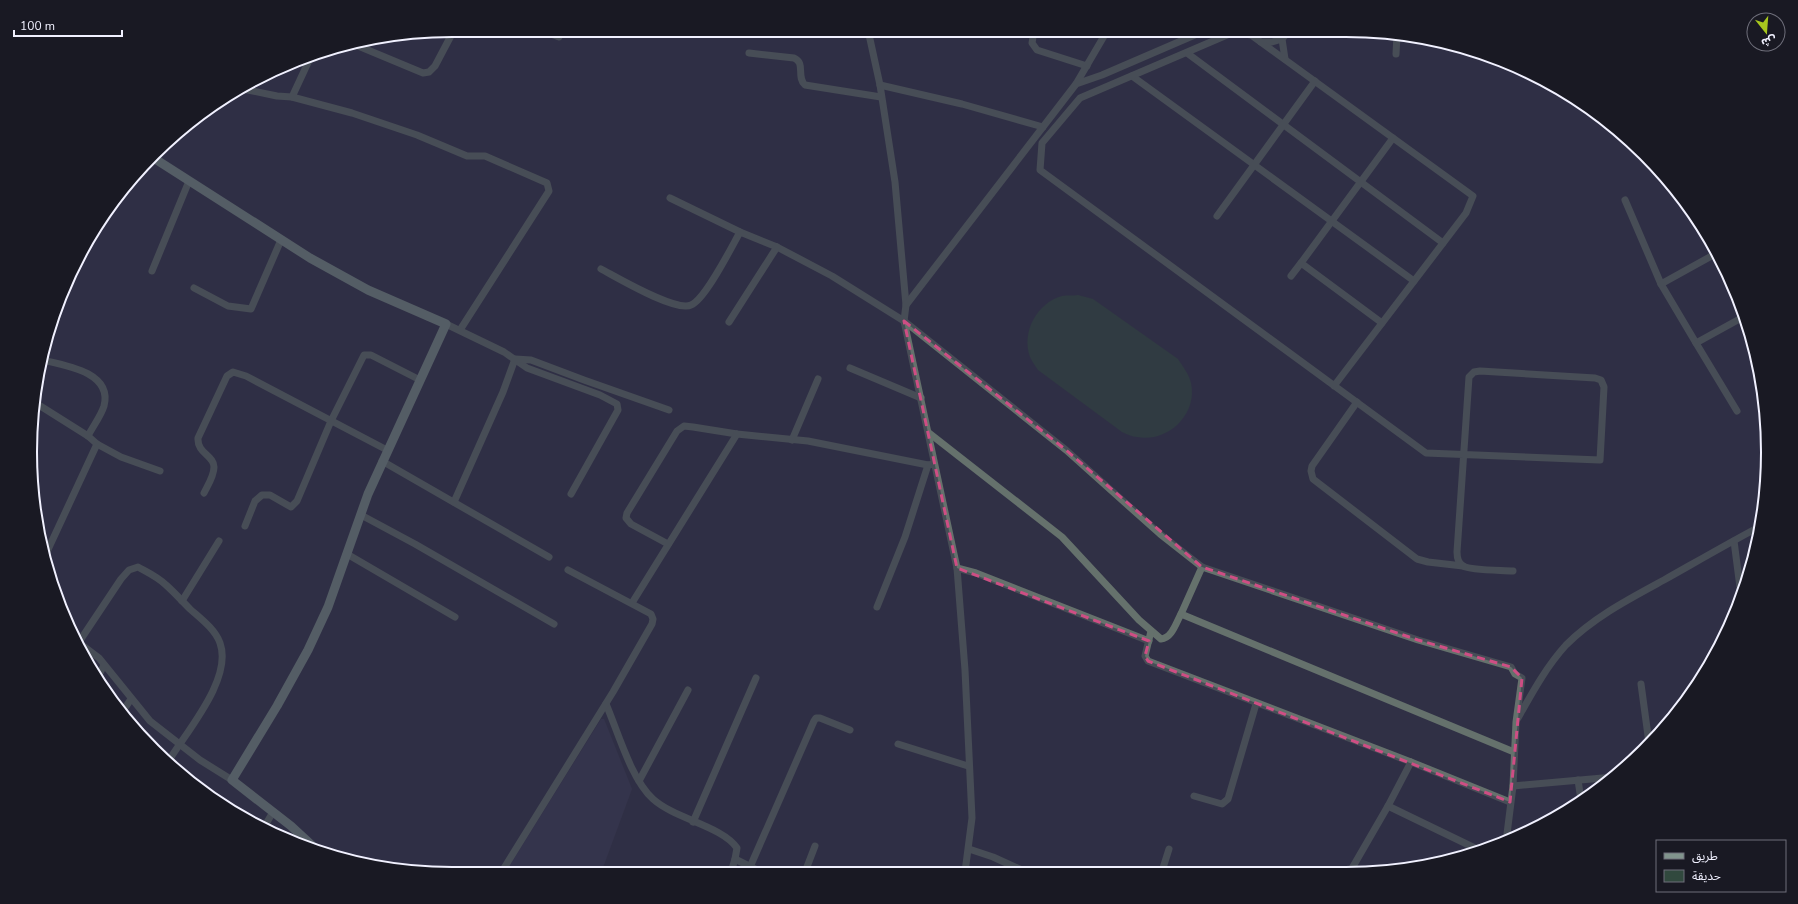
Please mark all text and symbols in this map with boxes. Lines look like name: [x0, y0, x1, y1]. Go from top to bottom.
scale bar: [14, 12, 122, 38]
north arrow: [1746, 12, 1786, 52]
text: 100 m: [20, 18, 55, 34]
text: ش: [1759, 32, 1778, 50]
legend: [1656, 840, 1786, 892]
text: طريق: [1692, 848, 1718, 864]
text: حديقة: [1692, 868, 1721, 884]

